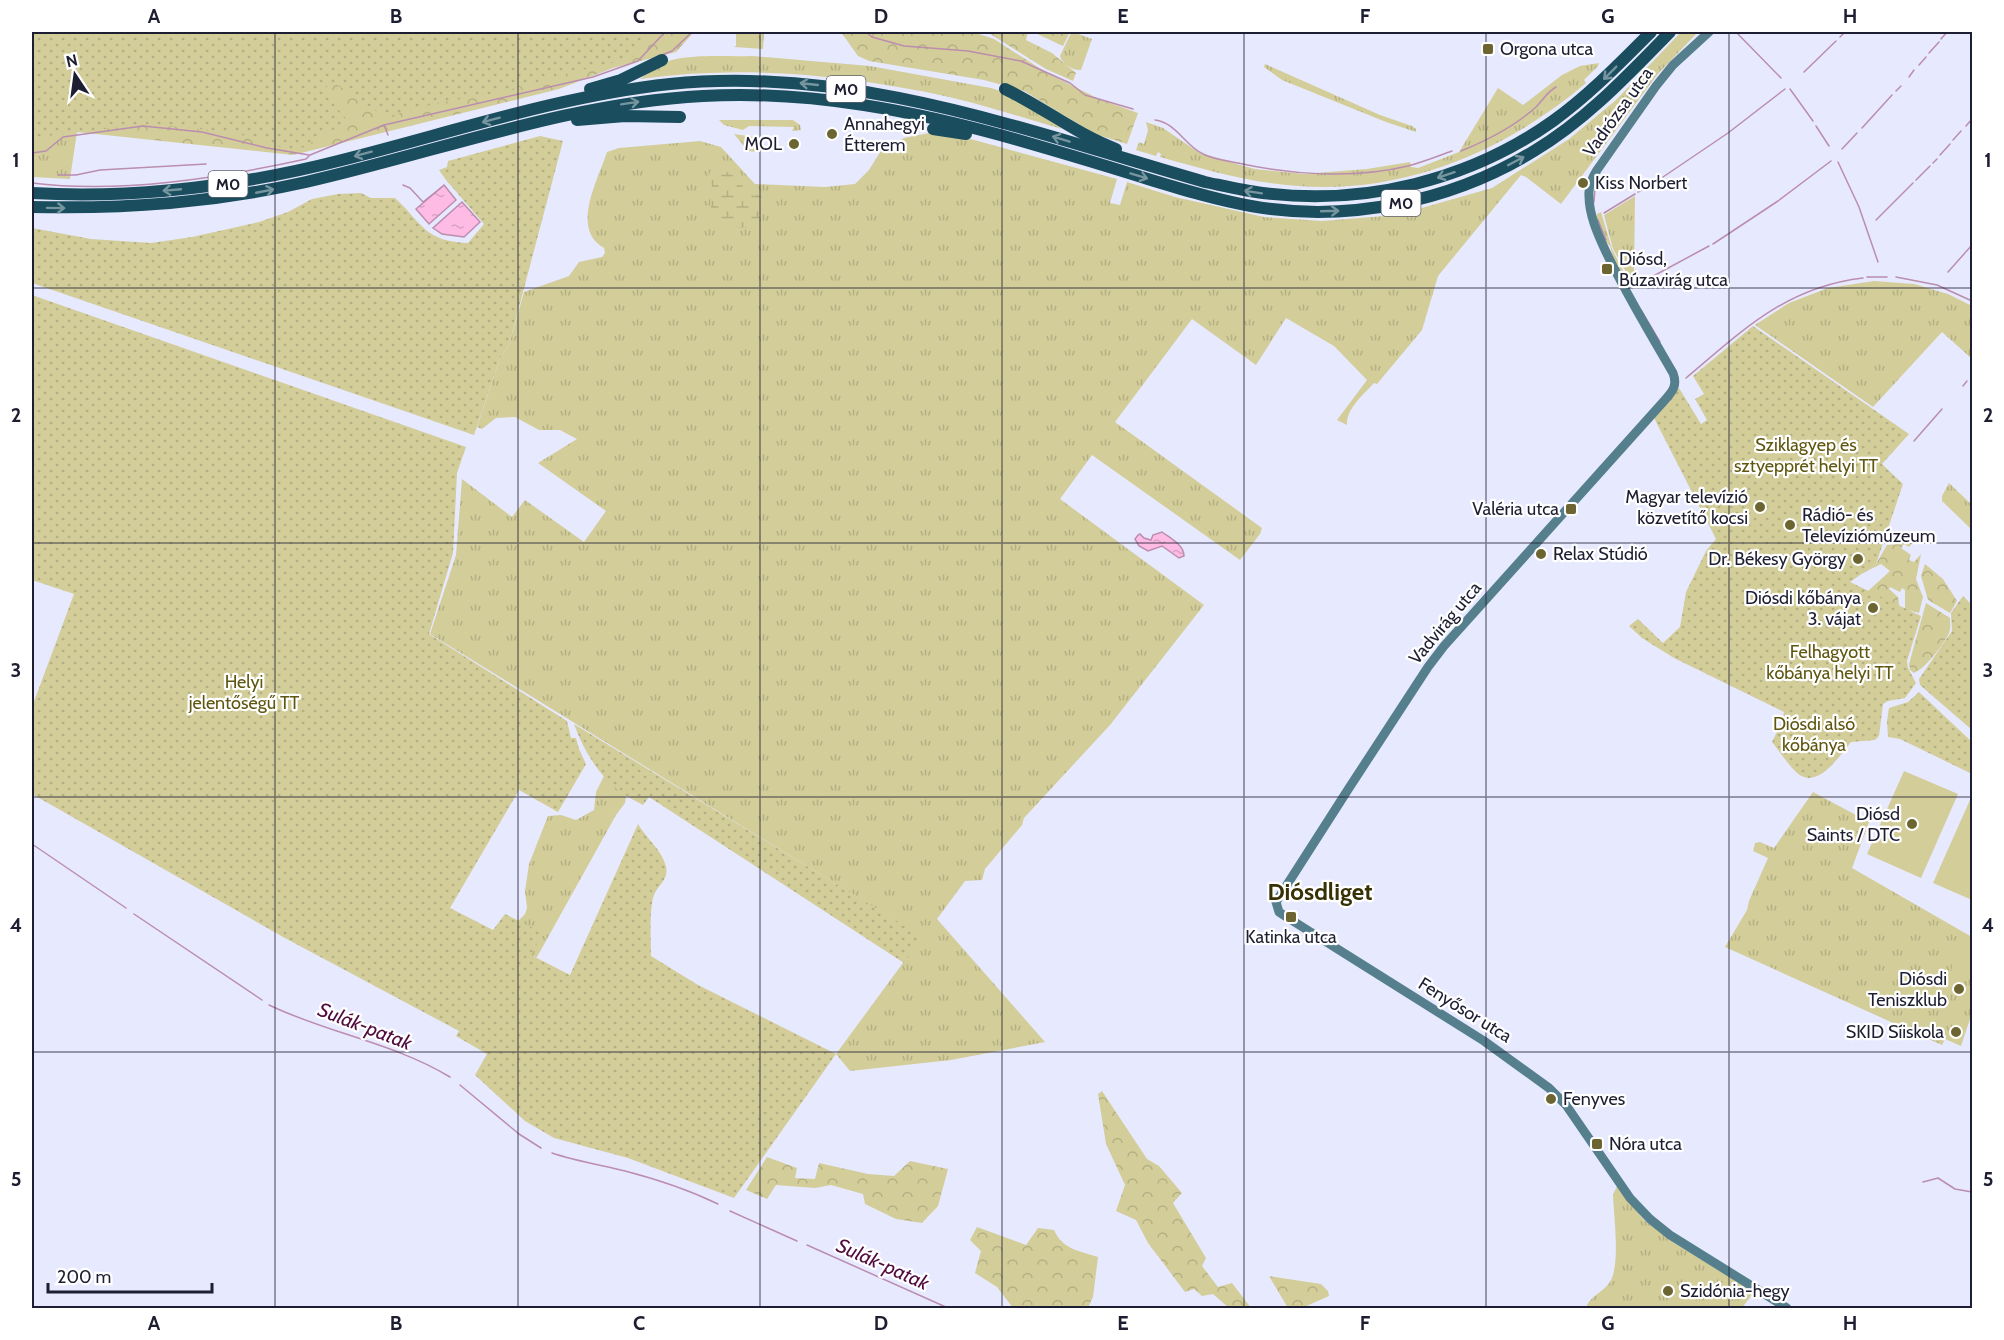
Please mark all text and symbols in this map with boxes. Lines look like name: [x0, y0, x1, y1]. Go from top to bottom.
text: A: [148, 4, 161, 28]
text: B: [390, 4, 402, 28]
text: C: [633, 4, 645, 28]
text: D: [874, 4, 888, 28]
text: E: [1117, 4, 1129, 28]
text: F: [1360, 4, 1371, 28]
text: G: [1601, 4, 1615, 28]
text: H: [1843, 4, 1857, 28]
place label: Orgona utca: [1500, 38, 1594, 60]
marker: Orgona utca: [1481, 42, 1495, 56]
north arrow: [45, 45, 105, 105]
text: N: [64, 50, 79, 71]
street label: Vadrózsa utca: [1578, 63, 1658, 161]
one-way arrow: [1602, 65, 1617, 80]
road number: M0: [826, 76, 866, 102]
one-way arrow: [800, 79, 820, 90]
one-way arrow: [619, 97, 639, 108]
place label: Annahegyi Étterem: [844, 113, 925, 156]
one-way arrow: [482, 115, 501, 126]
marker: Annahegyi Étterem: [825, 127, 839, 141]
place label: MOL: [745, 133, 782, 155]
one-way arrow: [1052, 133, 1071, 144]
marker: MOL: [787, 137, 801, 151]
text: 1: [12, 148, 20, 172]
text: 1: [1984, 148, 1992, 172]
one-way arrow: [354, 149, 373, 161]
one-way arrow: [1507, 155, 1525, 167]
road number: M0: [208, 171, 248, 197]
one-way arrow: [1129, 171, 1148, 182]
one-way arrow: [1437, 171, 1456, 182]
place label: Kiss Norbert: [1595, 172, 1687, 194]
marker: Kiss Norbert: [1576, 176, 1590, 190]
one-way arrow: [162, 185, 182, 196]
one-way arrow: [254, 185, 274, 196]
one-way arrow: [1244, 186, 1264, 197]
road number: M0: [1382, 190, 1420, 216]
one-way arrow: [46, 202, 66, 213]
one-way arrow: [1319, 206, 1339, 217]
place label: Diósd, Búzavirág utca: [1619, 248, 1728, 291]
marker: Diósd, Búzavirág utca: [1600, 262, 1614, 276]
text: 2: [11, 403, 21, 427]
text: 2: [1983, 403, 1993, 427]
park label: Sziklagyep és sztyepprét helyi TT: [1734, 434, 1879, 477]
place label: Magyar televízió közvetítő kocsi: [1625, 486, 1748, 529]
place label: Valéria utca: [1472, 498, 1559, 520]
marker: Magyar televízió közvetítő kocsi: [1753, 500, 1767, 514]
marker: Valéria utca: [1564, 502, 1578, 516]
place label: Rádió- és Televíziómúzeum: [1802, 504, 1936, 547]
marker: Rádió- és Televíziómúzeum: [1783, 518, 1797, 532]
place label: Relax Stúdió: [1553, 543, 1648, 565]
marker: Relax Stúdió: [1534, 547, 1548, 561]
place label: Dr. Békesy György: [1708, 548, 1846, 570]
marker: Dr. Békesy György: [1851, 552, 1865, 566]
street label: Vadvirág utca: [1404, 577, 1486, 669]
place label: Diósdi kőbánya 3. vájat: [1745, 587, 1861, 630]
marker: Diósdi kőbánya 3. vájat: [1866, 601, 1880, 615]
park label: Felhagyott kőbánya helyi TT: [1766, 641, 1894, 684]
text: 3: [11, 658, 21, 682]
text: 3: [1983, 658, 1993, 682]
park label: Helyi jelentőségű TT: [188, 671, 300, 714]
park label: Diósdi alsó kőbánya: [1773, 713, 1855, 756]
place label: Diósd Saints / DTC: [1807, 803, 1900, 846]
marker: Diósd Saints / DTC: [1905, 817, 1919, 831]
district label: Diósdliget: [1267, 877, 1373, 906]
marker: Katinka utca: [1284, 910, 1298, 924]
text: 4: [10, 913, 22, 937]
text: 4: [1982, 913, 1994, 937]
place label: Katinka utca: [1245, 926, 1337, 948]
place label: Diósdi Teniszklub: [1868, 968, 1947, 1011]
street label: Fenyősor utca: [1414, 973, 1516, 1048]
marker: Diósdi Teniszklub: [1952, 982, 1966, 996]
water label: Sulák-patak: [315, 997, 417, 1055]
place label: SKID Síiskola: [1846, 1021, 1944, 1043]
marker: SKID Síiskola: [1949, 1025, 1963, 1039]
place label: Fenyves: [1563, 1088, 1625, 1110]
marker: Fenyves: [1544, 1092, 1558, 1106]
place label: Nóra utca: [1609, 1133, 1682, 1155]
marker: Nóra utca: [1590, 1137, 1604, 1151]
text: 5: [11, 1167, 21, 1191]
text: 5: [1983, 1167, 1993, 1191]
water label: Sulák-patak: [833, 1233, 934, 1296]
scale bar: [48, 1256, 212, 1294]
text: 200 m: [57, 1266, 111, 1288]
place label: Szidónia-hegy: [1680, 1280, 1790, 1302]
marker: Szidónia-hegy: [1661, 1284, 1675, 1298]
text: A: [148, 1311, 161, 1335]
text: B: [390, 1311, 402, 1335]
text: C: [633, 1311, 645, 1335]
text: D: [874, 1311, 888, 1335]
text: E: [1117, 1311, 1129, 1335]
text: F: [1360, 1311, 1371, 1335]
text: G: [1601, 1311, 1615, 1335]
text: H: [1843, 1311, 1857, 1335]

